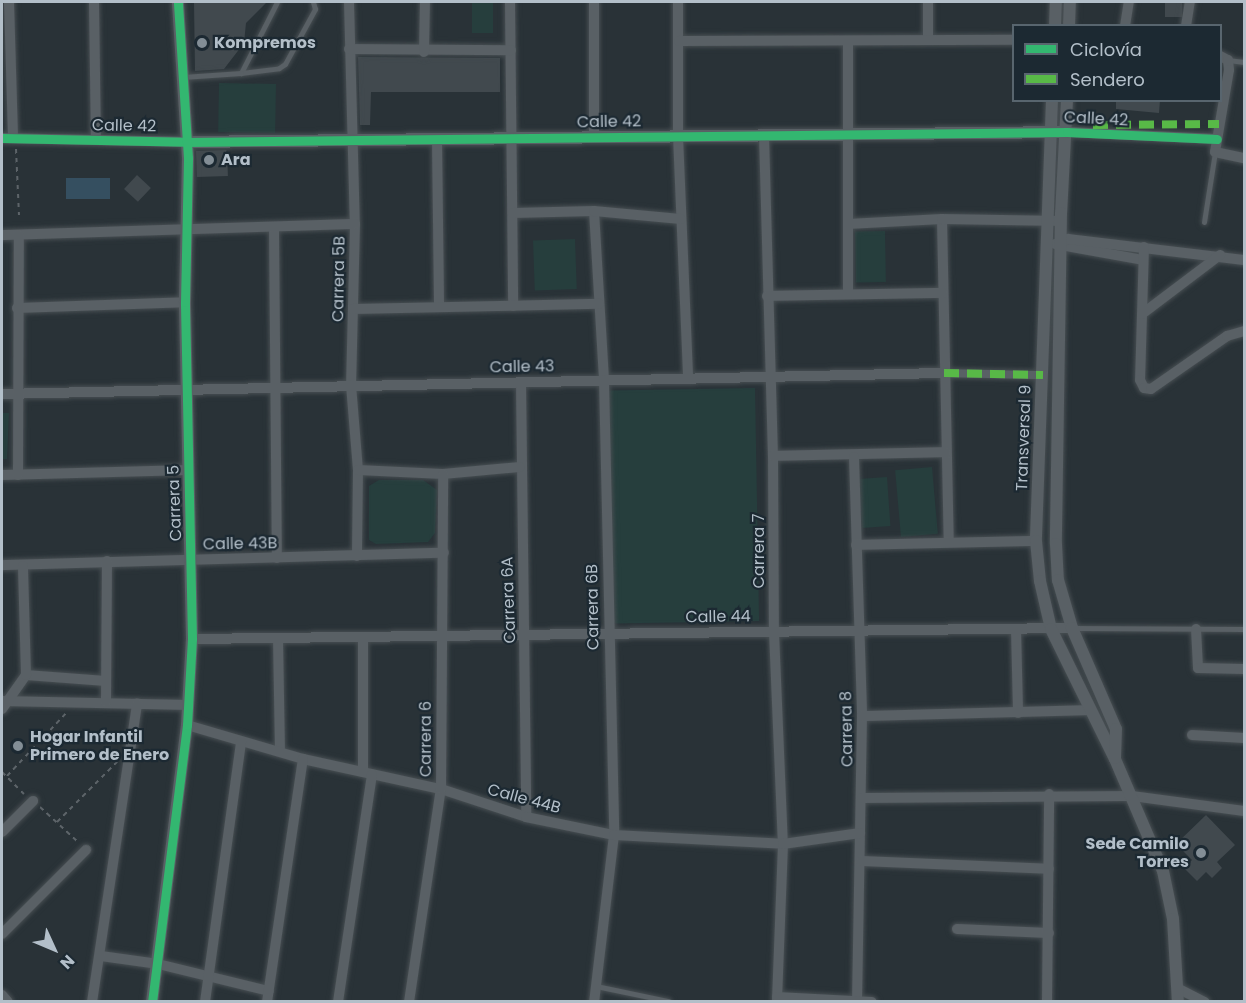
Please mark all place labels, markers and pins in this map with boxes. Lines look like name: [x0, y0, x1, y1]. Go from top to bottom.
place label: Kompremos: [214, 33, 316, 53]
marker: Kompremos: [195, 36, 209, 50]
place label: Ara: [221, 150, 251, 170]
marker: Ara: [202, 153, 216, 167]
place label: Hogar Infantil Primero de Enero: [30, 727, 169, 765]
marker: Hogar Infantil Primero de Enero: [11, 739, 25, 753]
place label: Sede Camilo Torres: [1086, 834, 1189, 872]
marker: Sede Camilo Torres: [1194, 846, 1208, 860]

